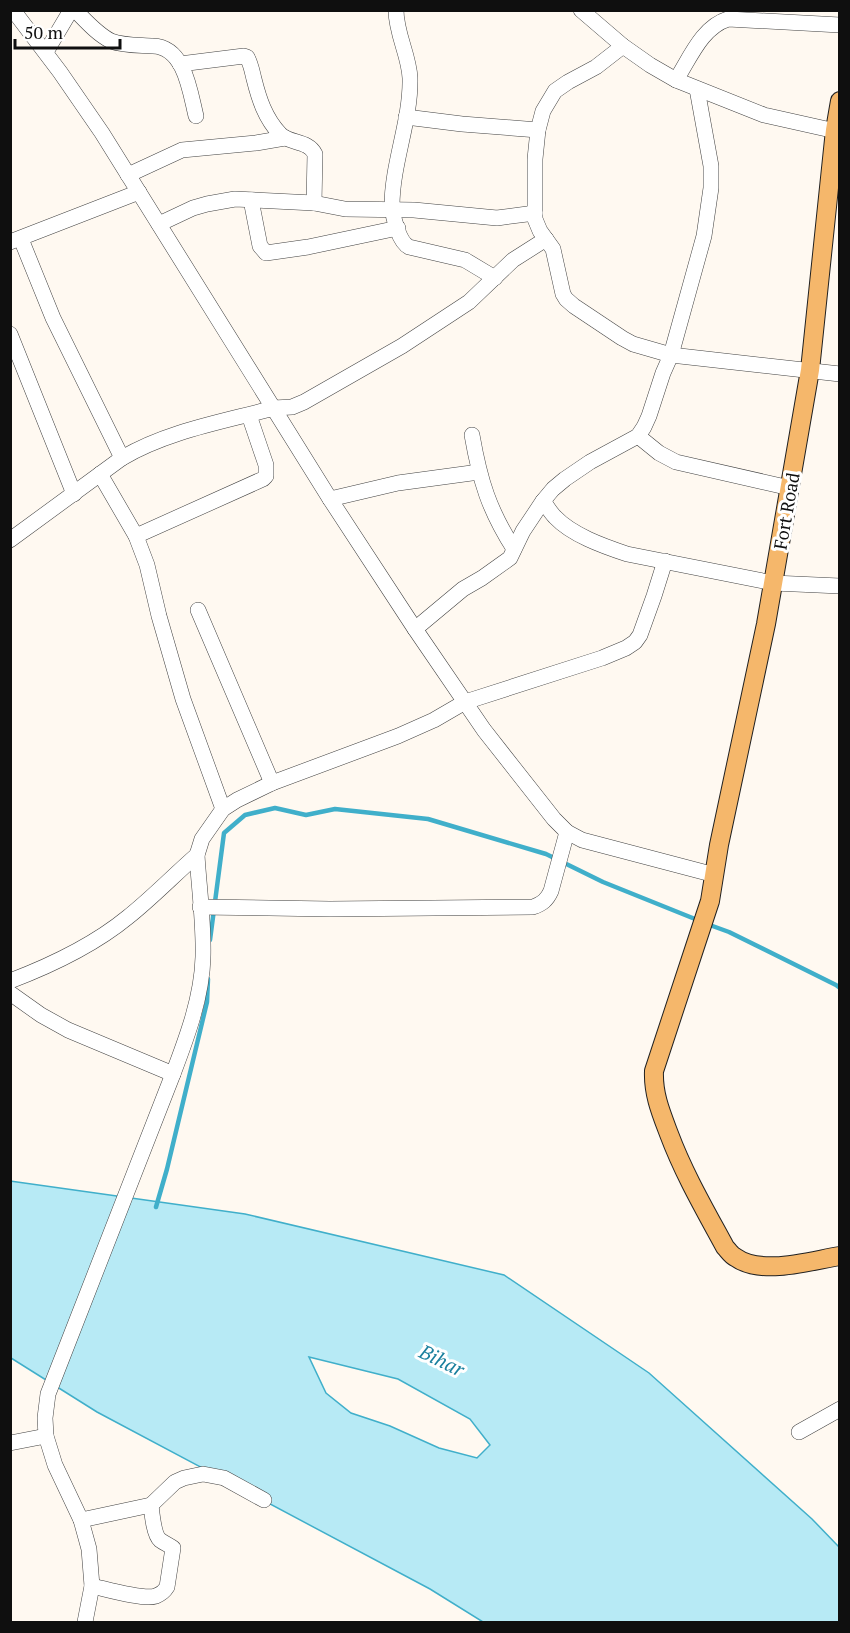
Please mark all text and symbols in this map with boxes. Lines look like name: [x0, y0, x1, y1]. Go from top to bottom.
scale bar: [15, 12, 120, 50]
text: 50 m: [24, 20, 64, 44]
street label: Fort Road: [767, 471, 805, 551]
water label: Bihar: [414, 1337, 470, 1383]

